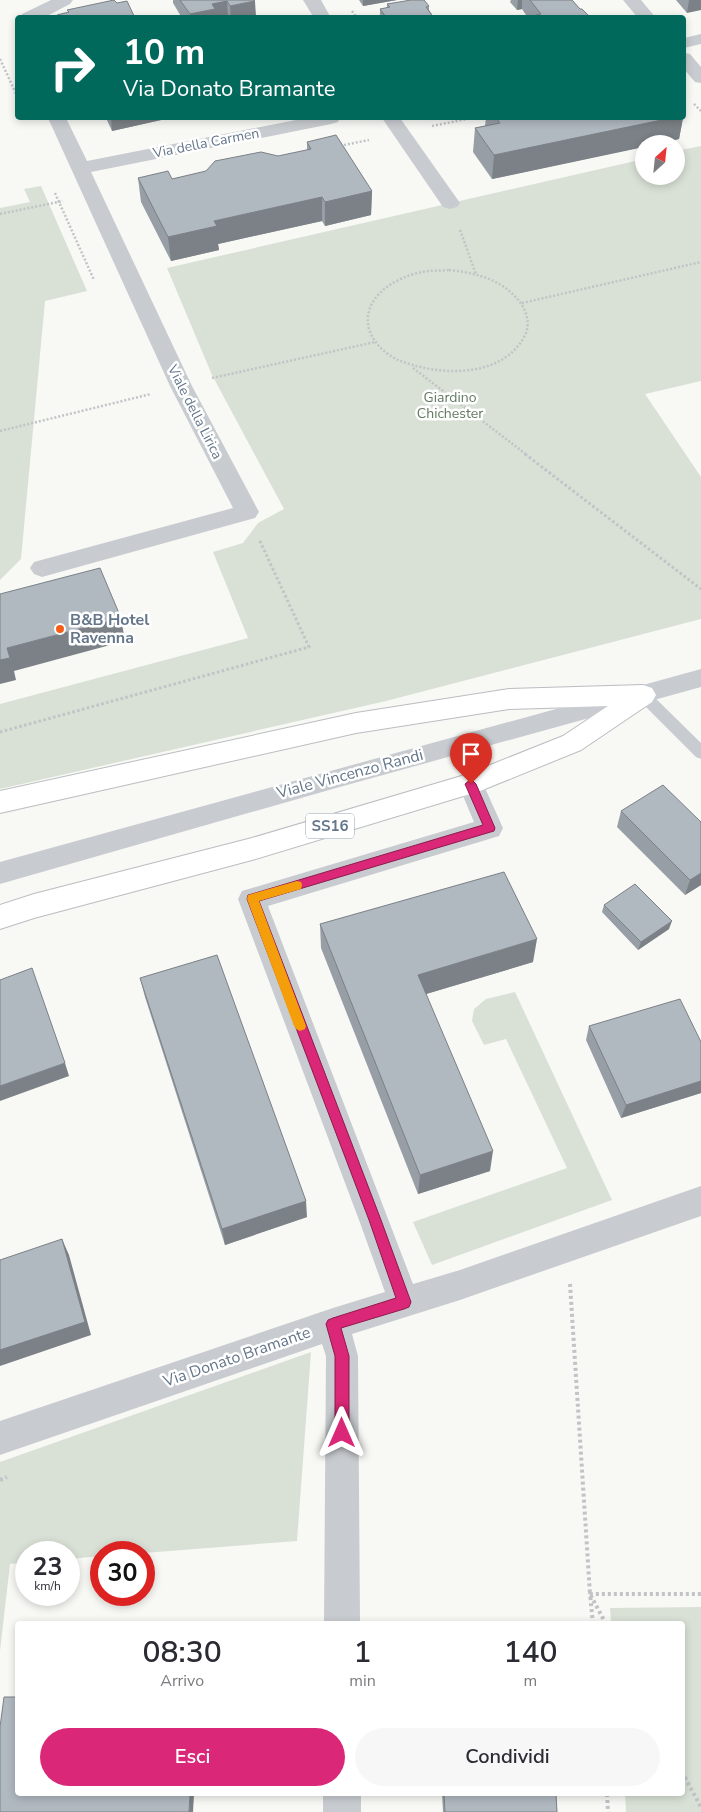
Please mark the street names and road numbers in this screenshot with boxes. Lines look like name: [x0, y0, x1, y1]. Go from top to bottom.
street label: Via della Carmen: [150, 123, 261, 163]
street label: Viale della Lirica: [163, 361, 227, 462]
street label: Viale Vincenzo Randi: [273, 744, 426, 804]
road number: SS16: [306, 814, 354, 838]
street label: Via Donato Bramante: [159, 1321, 314, 1393]

